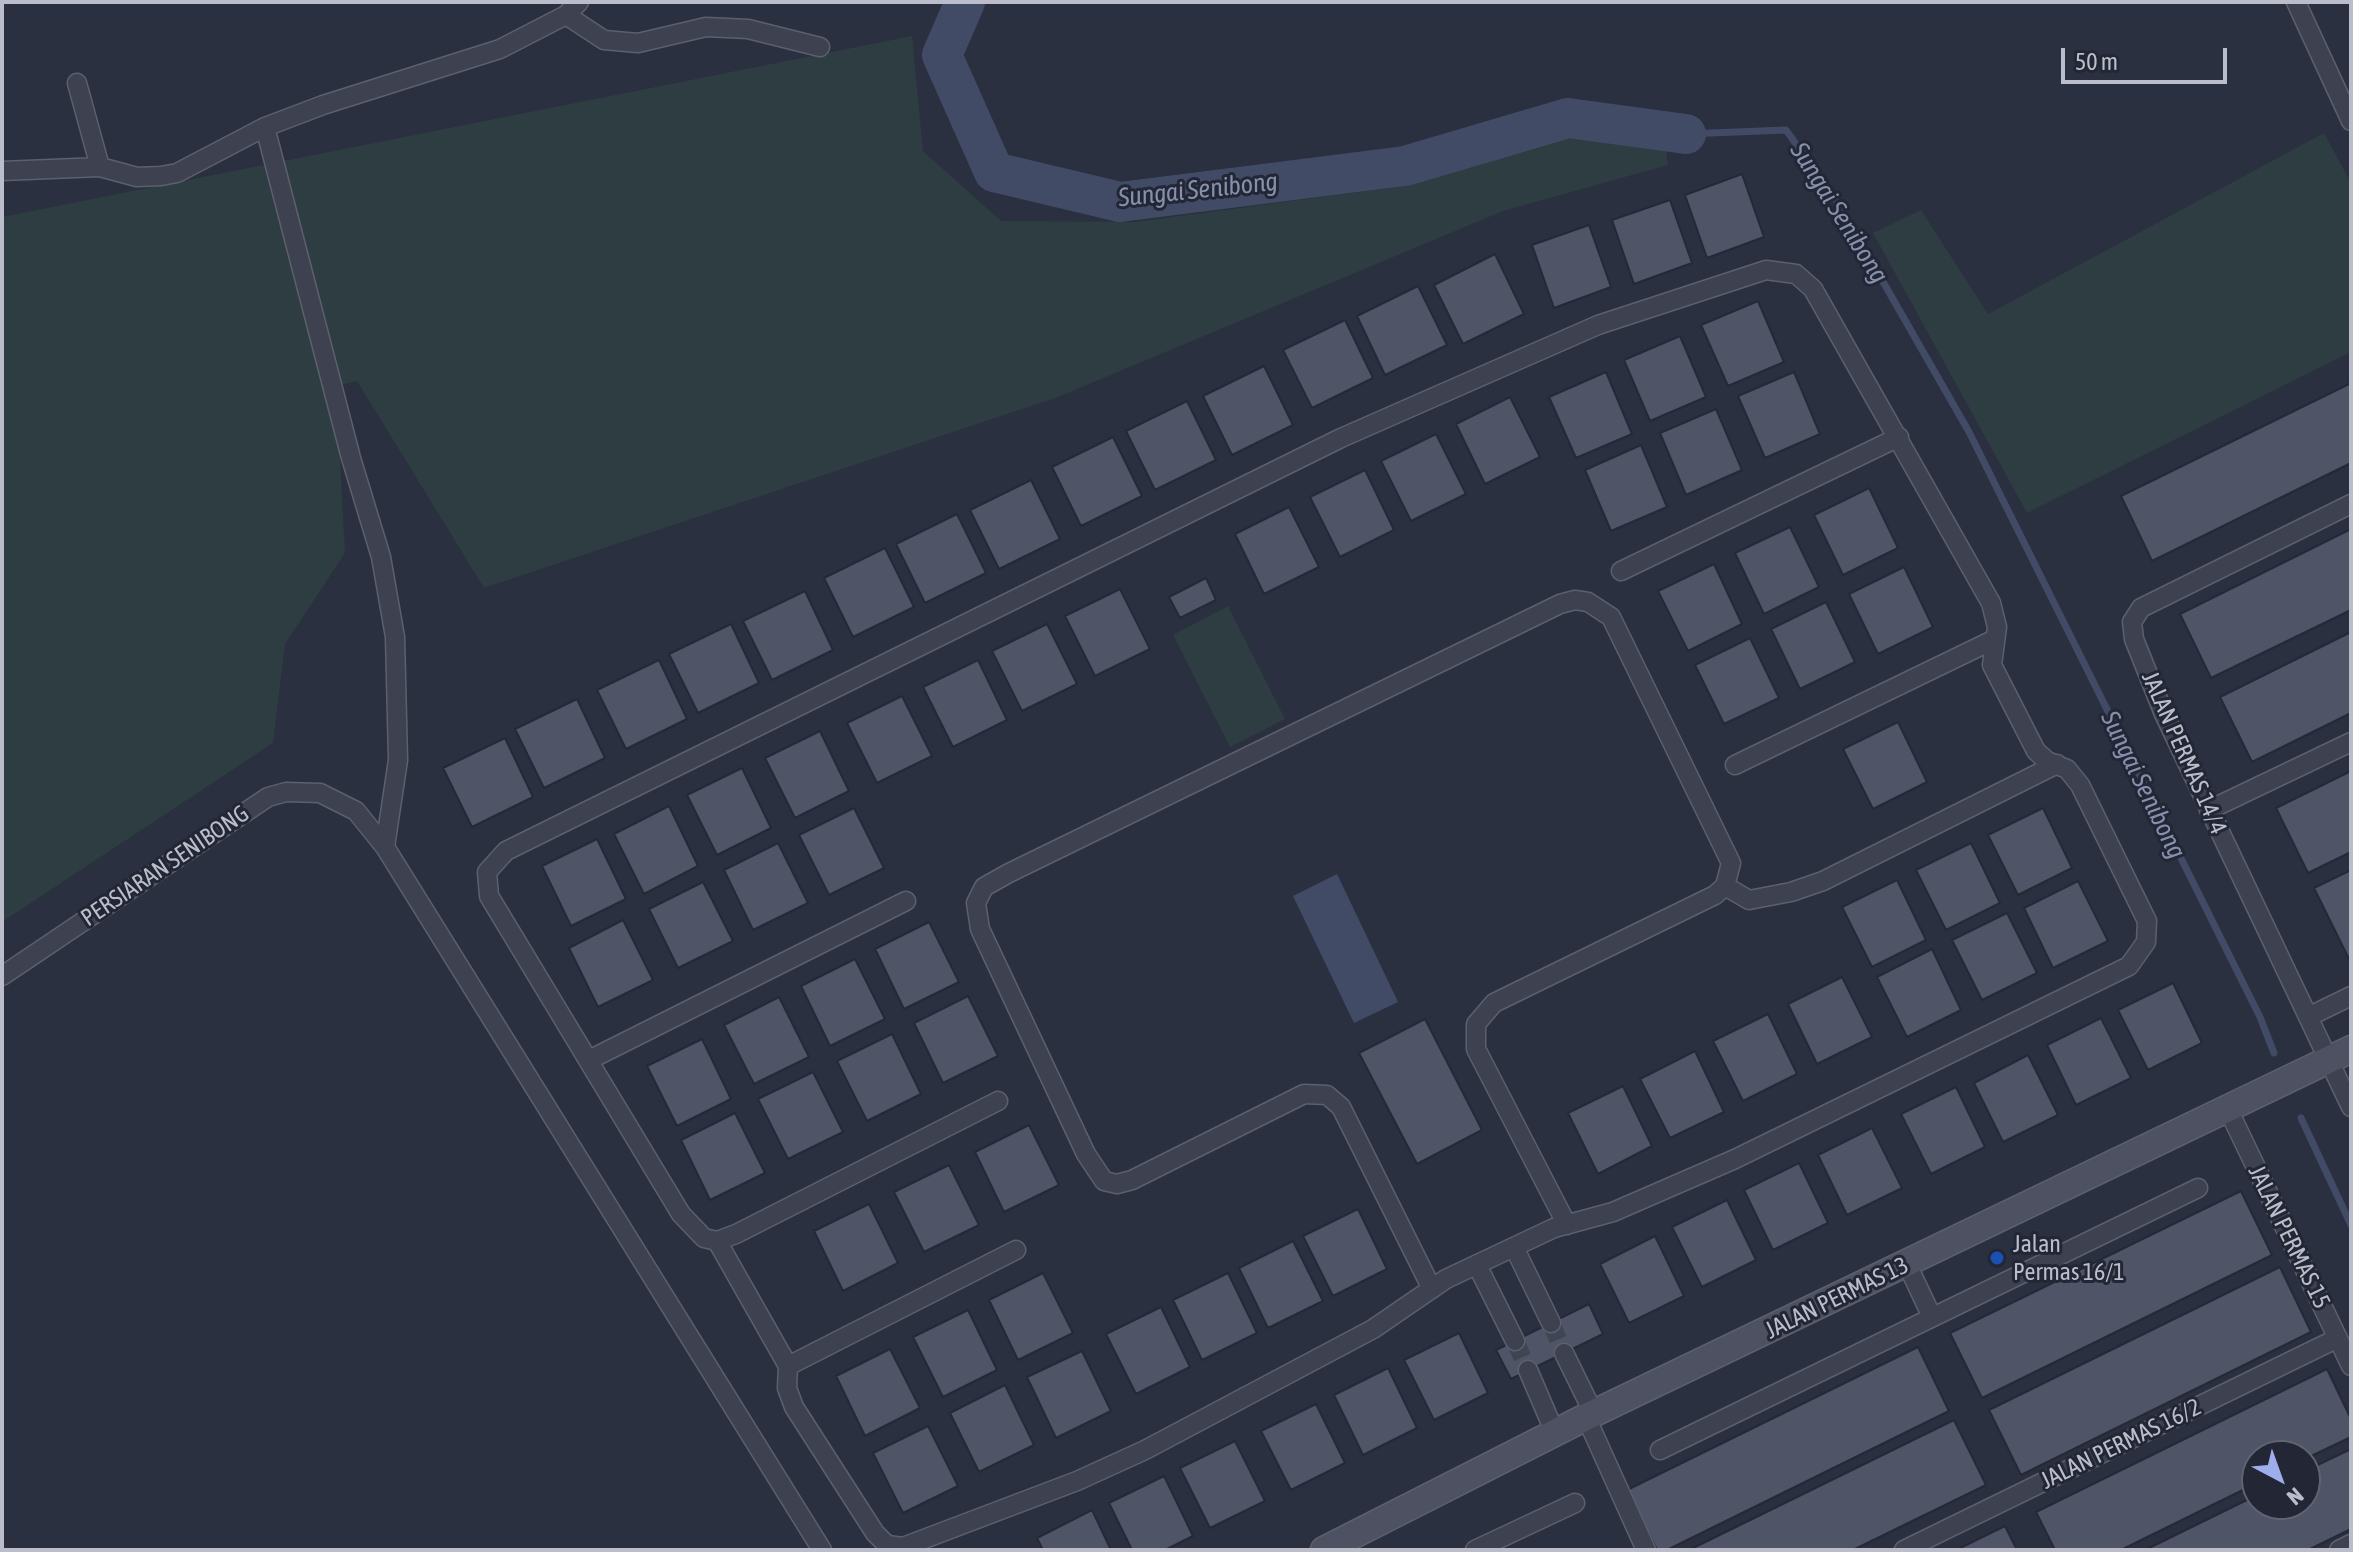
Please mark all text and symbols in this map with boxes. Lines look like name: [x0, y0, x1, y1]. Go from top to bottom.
scale bar: [2065, 32, 2231, 82]
text: 50 m: [2075, 48, 2118, 75]
water label: Sungai Senibong: [1783, 137, 1895, 289]
water label: Sungai Senibong: [1117, 166, 1279, 214]
street label: JALAN PERMAS 14/4: [2135, 667, 2233, 839]
water label: Sungai Senibong: [2094, 706, 2192, 864]
street label: PERSIARAN SENIBONG: [76, 799, 254, 933]
street label: JALAN PERMAS 15: [2242, 1161, 2336, 1313]
place label: Jalan Permas 16/1: [2013, 1230, 2125, 1286]
marker: Jalan Permas 16/1: [1988, 1249, 2006, 1267]
street label: JALAN PERMAS 13: [1761, 1251, 1913, 1345]
street label: JALAN PERMAS 16/2: [2036, 1393, 2206, 1495]
north arrow: [2241, 1440, 2321, 1520]
text: N: [2282, 1483, 2309, 1511]

